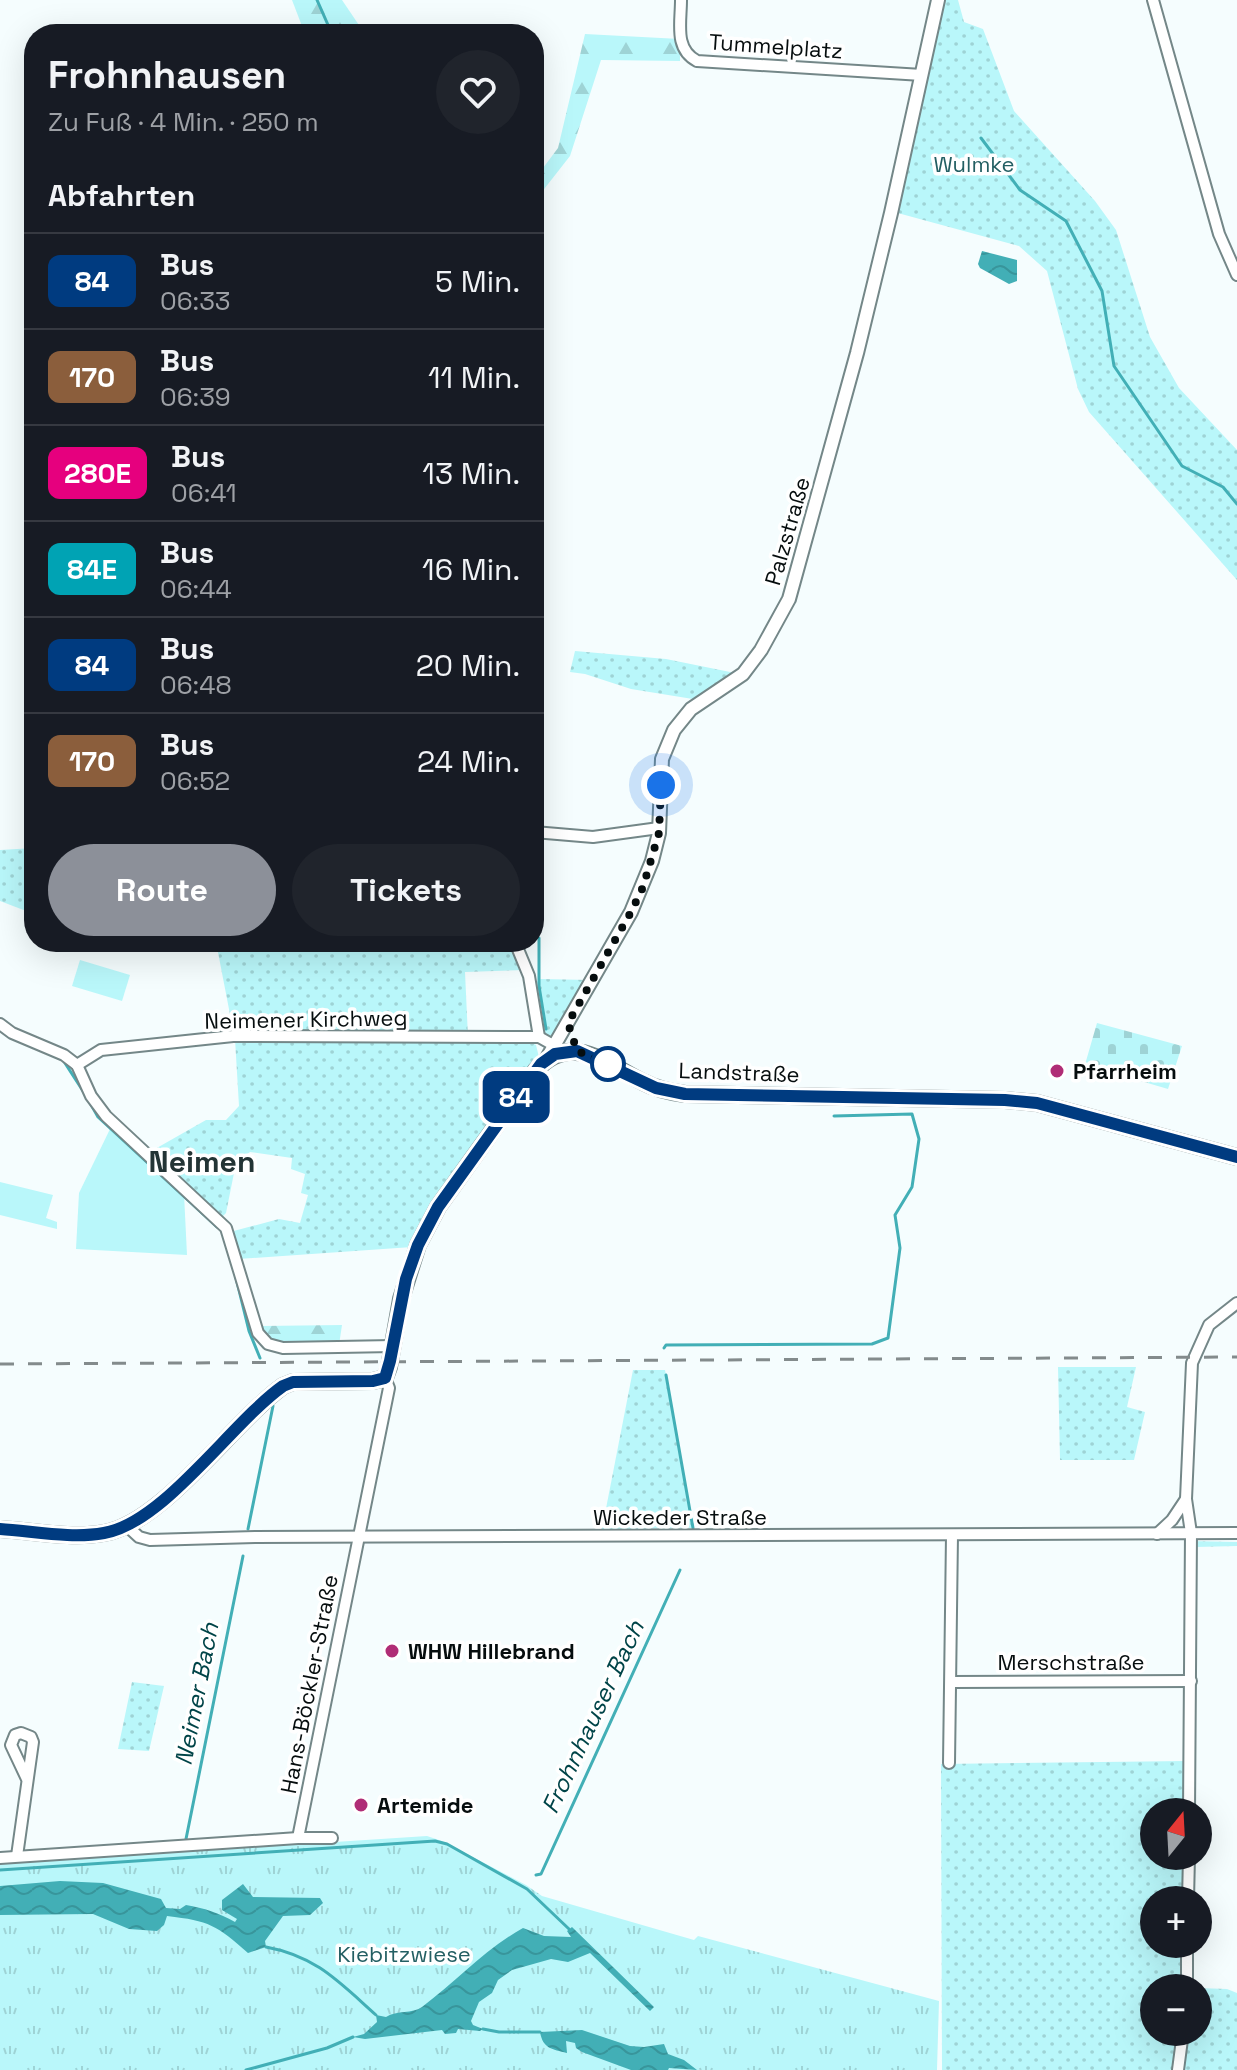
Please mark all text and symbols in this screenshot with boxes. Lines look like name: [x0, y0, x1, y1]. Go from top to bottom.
street label: Tummelplatz: [708, 27, 844, 65]
button: heart: [436, 50, 520, 134]
text: Frohnhausen: [48, 51, 286, 99]
text: Zu Fuß · 4 Min. · 250 m: [48, 105, 319, 139]
park label: Wulmke: [933, 150, 1015, 178]
text: Abfahrten: [48, 176, 195, 215]
text: Bus: [160, 245, 214, 284]
text: 5 Min.: [435, 262, 520, 301]
text: 84: [75, 263, 109, 299]
text: 06:33: [160, 284, 231, 318]
text: Bus: [160, 341, 214, 380]
text: 11 Min.: [428, 358, 520, 397]
text: 170: [69, 359, 115, 395]
text: 06:39: [160, 380, 231, 414]
text: Bus: [171, 437, 225, 476]
text: 13 Min.: [422, 454, 520, 493]
text: 280E: [64, 455, 131, 491]
street label: Palzstraße: [758, 474, 816, 588]
text: 06:41: [171, 476, 237, 510]
text: Bus: [160, 533, 214, 572]
text: 16 Min.: [422, 550, 520, 589]
text: 84E: [67, 551, 117, 587]
text: 06:44: [160, 572, 232, 606]
text: Bus: [160, 629, 214, 668]
text: 20 Min.: [416, 646, 520, 685]
text: 84: [75, 647, 109, 683]
text: 06:48: [160, 668, 232, 702]
text: Bus: [160, 725, 214, 764]
text: 24 Min.: [417, 742, 520, 781]
text: 170: [69, 743, 115, 779]
text: 06:52: [160, 764, 230, 798]
your location: [641, 765, 681, 805]
button: Route: [48, 844, 276, 936]
button: Tickets: [292, 844, 520, 936]
street label: Neimener Kirchweg: [204, 1003, 408, 1035]
unlabelled marker: [591, 1047, 625, 1081]
street label: Landstraße: [678, 1056, 800, 1088]
place label: Pfarrheim: [1073, 1057, 1177, 1085]
marker: Pfarrheim: [1048, 1062, 1066, 1080]
line badge: 84: [480, 1071, 552, 1123]
text: 84: [499, 1079, 533, 1115]
district label: Neimen: [149, 1142, 255, 1181]
street label: Wickeder Straße: [593, 1503, 767, 1531]
street label: Hans-Böckler-Straße: [274, 1572, 344, 1796]
water label: Frohnhauser Bach: [534, 1614, 651, 1818]
water label: Neimer Bach: [168, 1619, 226, 1768]
place label: WHW Hillebrand: [408, 1637, 575, 1665]
marker: WHW Hillebrand: [383, 1642, 401, 1660]
street label: Merschstraße: [997, 1648, 1145, 1676]
place label: Artemide: [377, 1791, 473, 1819]
marker: Artemide: [352, 1796, 370, 1814]
north arrow: [1140, 1798, 1212, 1870]
map controls: [1140, 1798, 1212, 2046]
button: +: [1140, 1886, 1212, 1958]
park label: Kiebitzwiese: [337, 1940, 471, 1968]
button: −: [1140, 1974, 1212, 2046]

